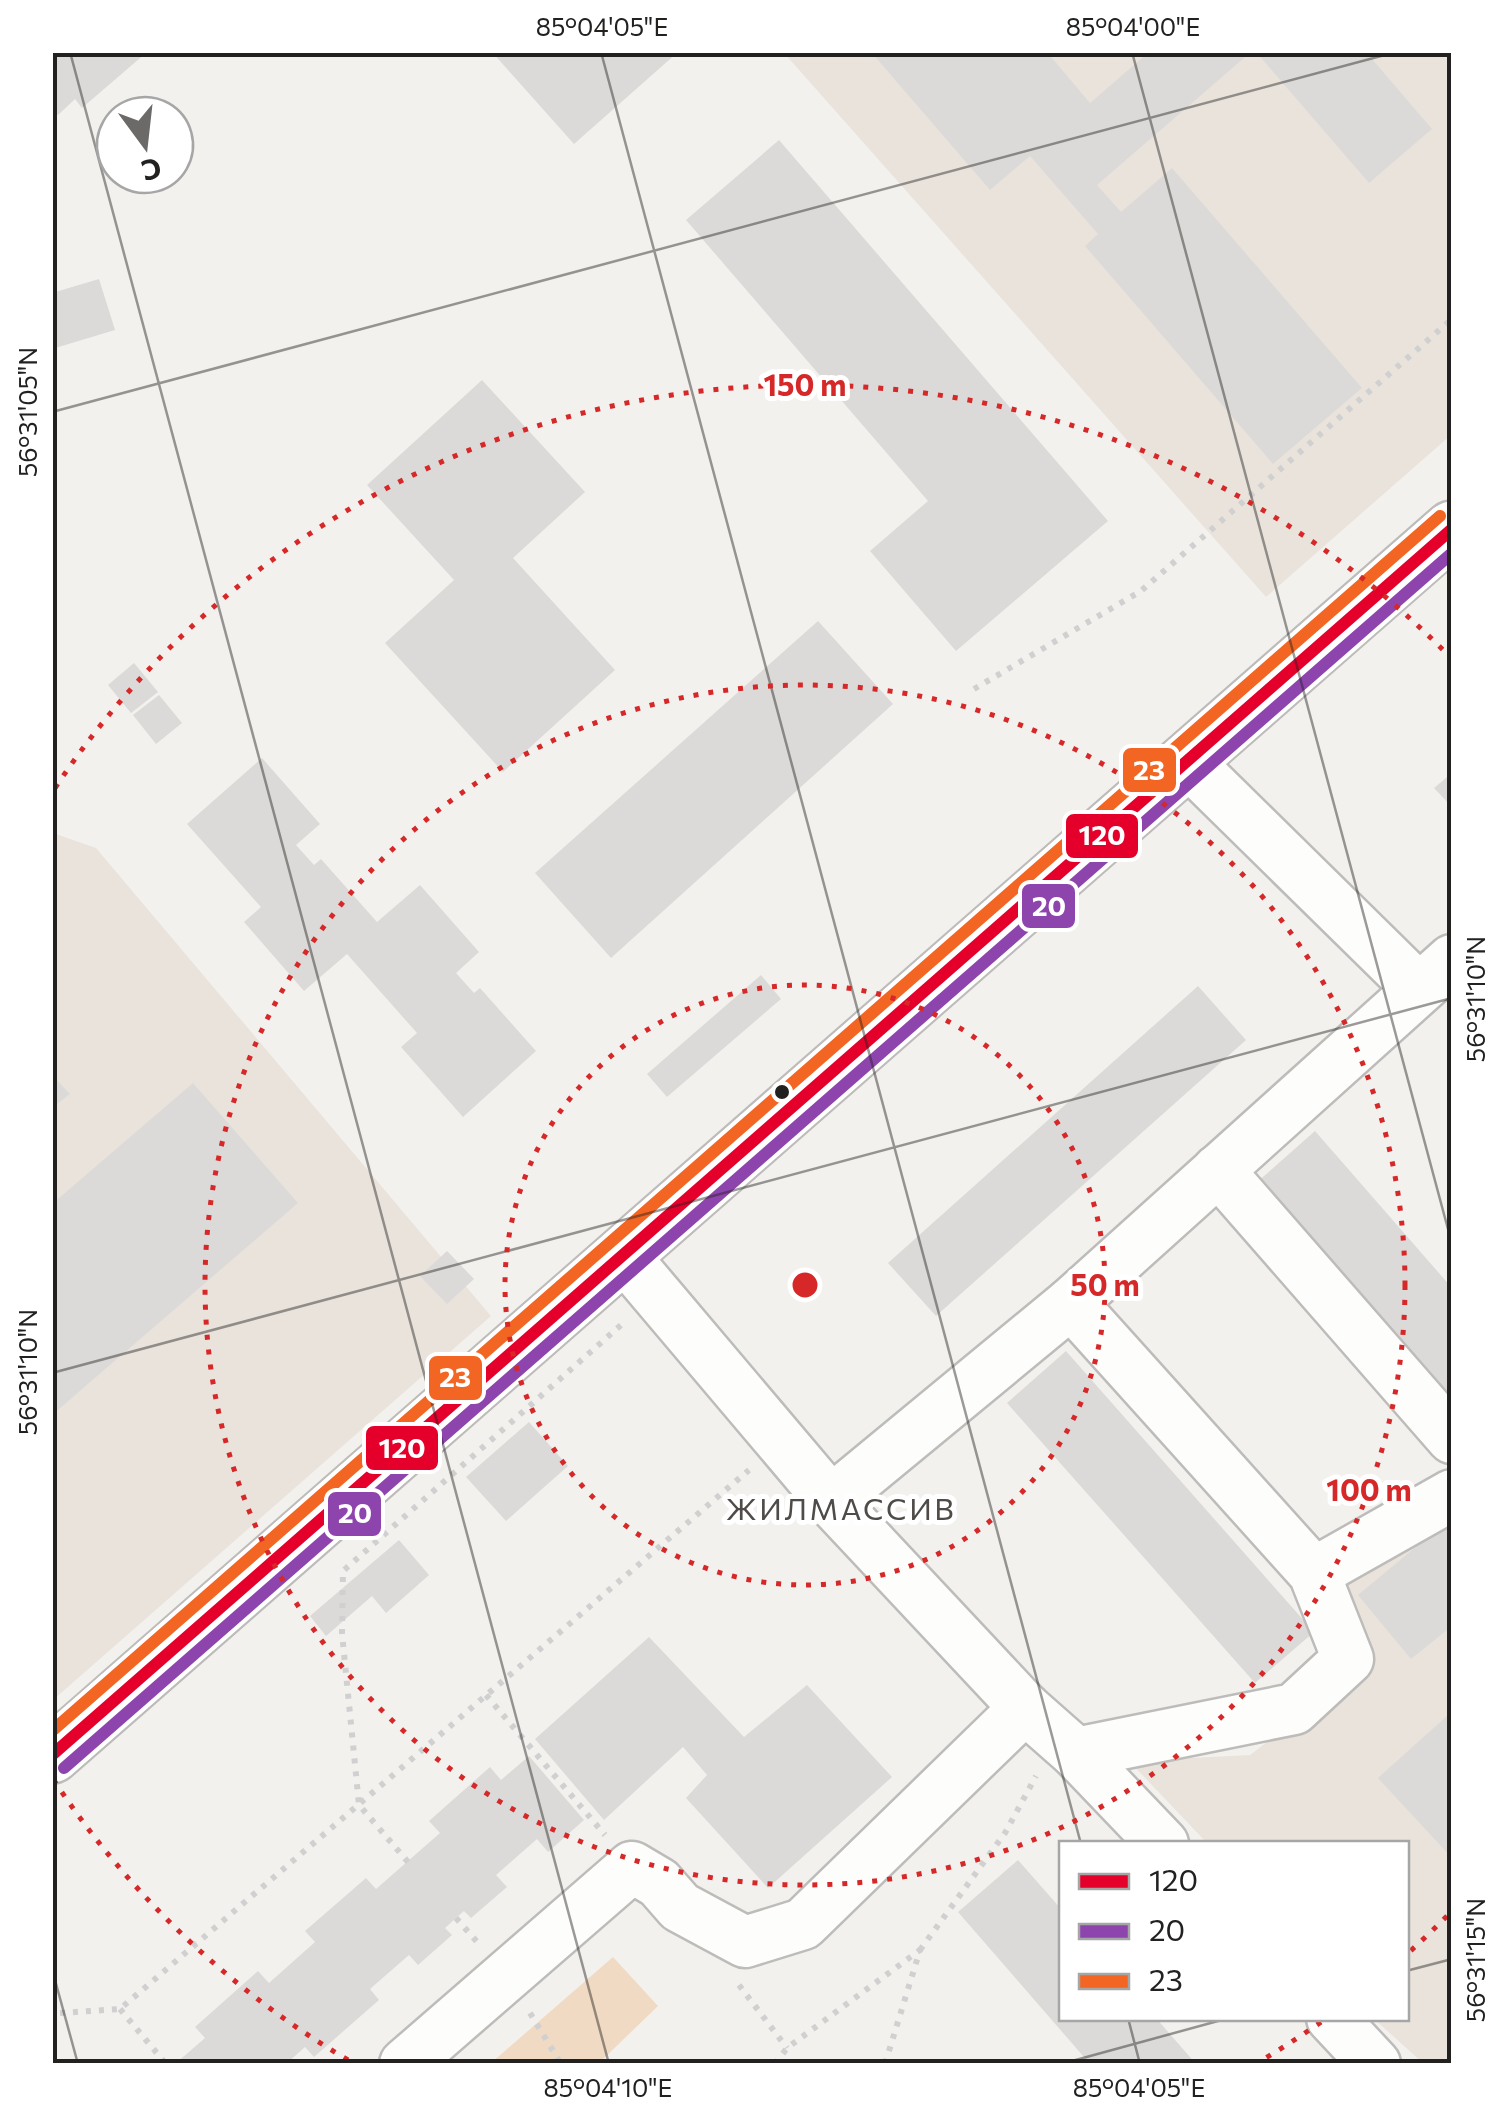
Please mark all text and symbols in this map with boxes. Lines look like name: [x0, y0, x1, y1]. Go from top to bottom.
text: 85°04'05"E: [536, 11, 668, 41]
text: 85°04'00"E: [1066, 11, 1200, 41]
north arrow: [95, 95, 195, 195]
text: С: [138, 151, 165, 189]
text: 56°31'05"N: [12, 347, 42, 477]
text: 150 m: [764, 365, 846, 402]
line badge: 23: [1121, 746, 1178, 794]
text: 23: [1133, 752, 1165, 786]
line badge: 120: [1064, 812, 1140, 860]
text: 120: [1078, 817, 1126, 851]
line badge: 20: [1020, 882, 1077, 930]
text: 20: [1032, 888, 1066, 922]
text: 56°31'10"N: [1460, 936, 1490, 1062]
unlabelled marker: [772, 1082, 792, 1102]
text: 50 m: [1070, 1265, 1140, 1302]
centre of rings: [787, 1267, 823, 1303]
text: 56°31'10"N: [12, 1309, 42, 1435]
line badge: 23: [427, 1354, 484, 1402]
text: 23: [439, 1359, 471, 1393]
line badge: 120: [364, 1424, 440, 1472]
text: 120: [378, 1430, 426, 1464]
text: 100 m: [1326, 1470, 1412, 1507]
district label: ЖИЛМАССИВ: [726, 1489, 956, 1526]
line badge: 20: [326, 1490, 383, 1538]
text: 20: [338, 1495, 372, 1529]
legend: [1059, 1841, 1409, 2021]
text: 120: [1149, 1860, 1198, 1897]
text: 56°31'15"N: [1460, 1898, 1490, 2022]
text: 20: [1149, 1910, 1185, 1947]
text: 23: [1149, 1960, 1183, 1997]
text: 85°04'10"E: [544, 2072, 672, 2102]
text: 85°04'05"E: [1073, 2072, 1205, 2102]

